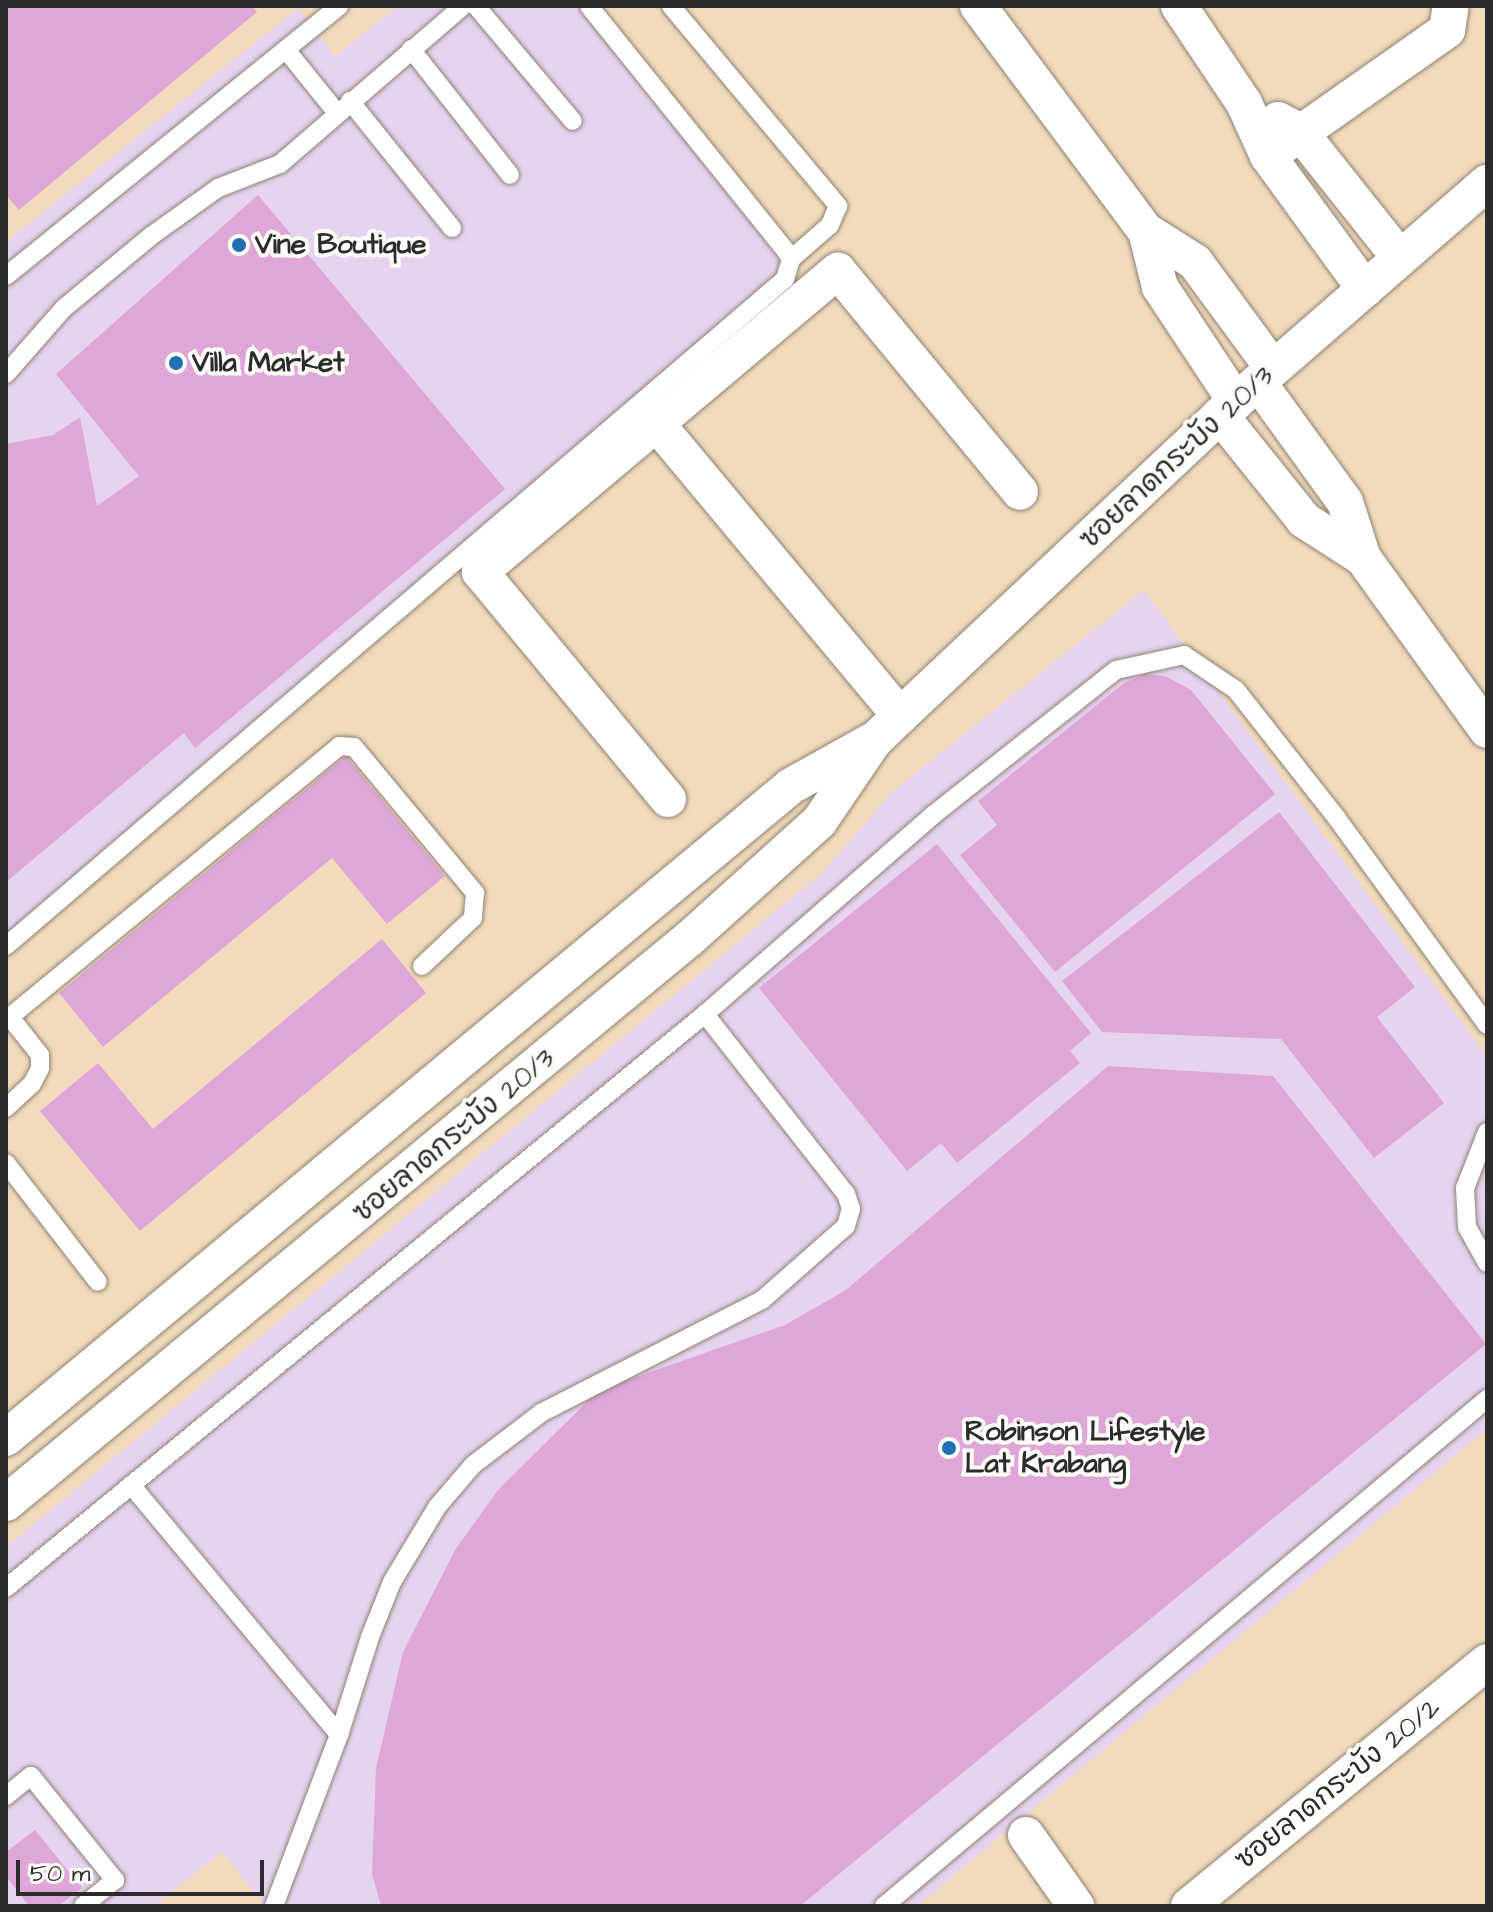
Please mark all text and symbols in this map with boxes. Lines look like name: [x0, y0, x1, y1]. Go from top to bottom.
place label: Vine Boutique: [255, 228, 426, 262]
marker: Vine Boutique: [230, 236, 248, 254]
place label: Villa Market: [192, 346, 345, 380]
marker: Villa Market: [167, 354, 185, 372]
street label: ซอยลาดกระบัง 20/3: [1073, 360, 1281, 556]
street label: ซอยลาดกระบัง 20/3: [347, 1042, 561, 1230]
place label: Robinson Lifestyle Lat Krabang: [965, 1415, 1205, 1481]
marker: Robinson Lifestyle Lat Krabang: [940, 1439, 958, 1457]
street label: ซอยลาดกระบัง 20/2: [1229, 1691, 1447, 1877]
scale bar: [20, 1844, 268, 1894]
text: 50 m: [30, 1857, 90, 1891]

